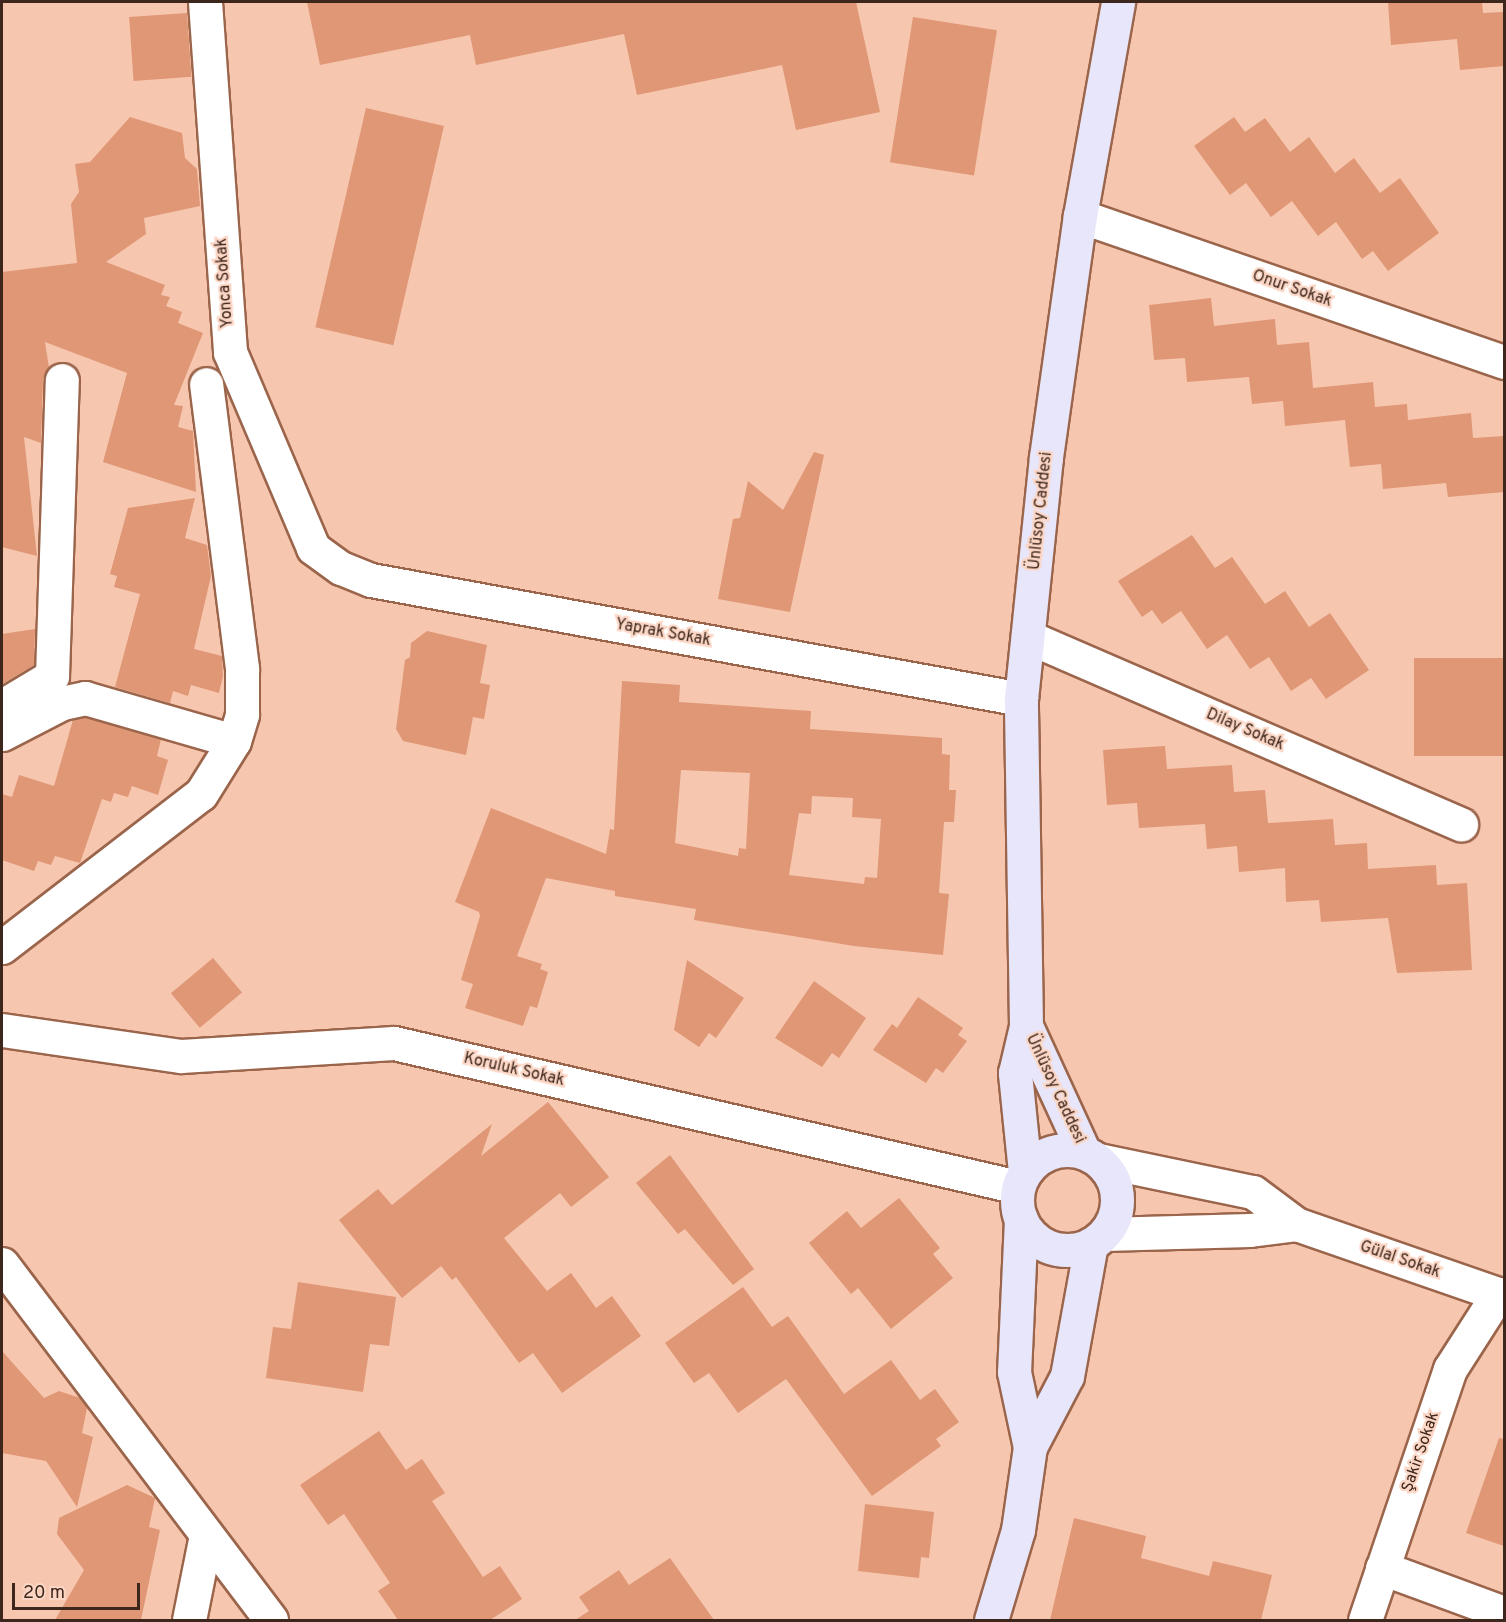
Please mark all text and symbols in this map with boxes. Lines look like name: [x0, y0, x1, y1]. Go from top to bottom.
street label: Yonca Sokak: [212, 237, 238, 329]
street label: Onur Sokak: [1250, 266, 1334, 312]
street label: Ünlüsoy Caddesi: [1025, 451, 1057, 571]
street label: Yaprak Sokak: [614, 615, 712, 651]
street label: Dilay Sokak: [1203, 705, 1287, 755]
street label: Ünlüsoy Caddesi: [1021, 1031, 1089, 1147]
street label: Koruluk Sokak: [462, 1049, 566, 1091]
street label: Gülal Sokak: [1357, 1237, 1443, 1283]
street label: Şakir Sokak: [1398, 1409, 1444, 1495]
scale bar: [15, 1571, 142, 1609]
text: 20 m: [23, 1582, 65, 1605]

